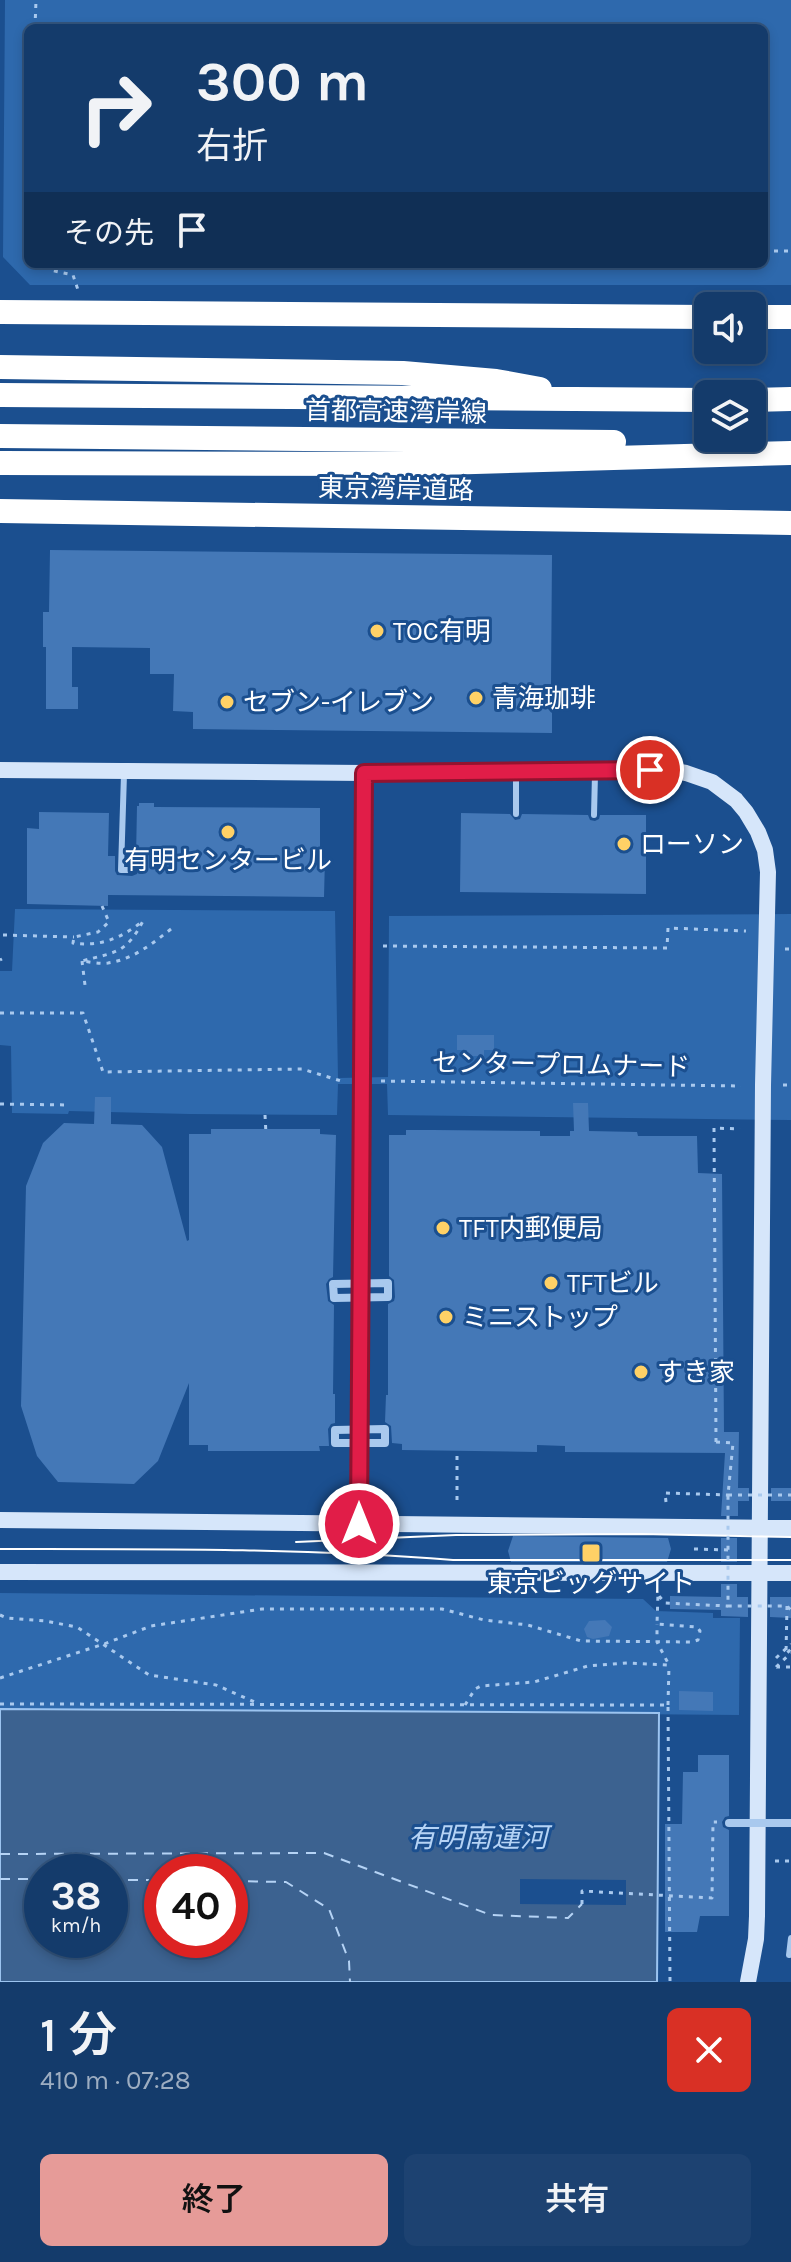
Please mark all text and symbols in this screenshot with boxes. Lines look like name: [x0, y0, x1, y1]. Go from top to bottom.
text: 300 m: [196, 49, 369, 114]
icon: right: [64, 56, 168, 160]
text: 右折: [196, 125, 268, 167]
icon: arrive: [170, 208, 214, 252]
text: その先: [64, 215, 154, 251]
map controls: [694, 292, 766, 452]
button: sound: [694, 292, 766, 364]
button: layers: [694, 380, 766, 452]
street label: 首都高速湾岸線: [305, 395, 487, 429]
street label: 東京湾岸道路: [318, 472, 474, 506]
place label: TOC有明: [393, 616, 491, 647]
marker: TOC有明: [368, 622, 386, 640]
place label: 青海珈琲: [492, 683, 596, 714]
place label: セブン-イレブン: [243, 687, 434, 718]
marker: 青海珈琲: [467, 689, 485, 707]
marker: セブン-イレブン: [218, 693, 236, 711]
pin: [616, 736, 684, 804]
icon: arrive: [628, 748, 672, 792]
marker: 有明センタービル: [219, 823, 237, 841]
place label: ローソン: [640, 829, 744, 860]
marker: ローソン: [615, 835, 633, 853]
place label: 有明センタービル: [124, 845, 332, 876]
street label: センタープロムナード: [432, 1047, 690, 1083]
place label: TFT内郵便局: [459, 1213, 603, 1244]
marker: TFT内郵便局: [434, 1219, 452, 1237]
place label: TFTビル: [567, 1268, 659, 1299]
marker: TFTビル: [542, 1274, 560, 1292]
place label: ミニストップ: [462, 1302, 618, 1333]
marker: ミニストップ: [437, 1308, 455, 1326]
place label: すき家: [657, 1357, 735, 1388]
marker: すき家: [632, 1363, 650, 1381]
position arrow: [317, 1482, 401, 1566]
marker: 東京ビッグサイト: [580, 1542, 602, 1564]
place label: 東京ビッグサイト: [487, 1568, 695, 1599]
water label: 有明南運河: [408, 1821, 553, 1854]
speed limit sign: 40: [144, 1854, 248, 1958]
text: 38: [51, 1872, 101, 1919]
text: km/h: [51, 1914, 101, 1937]
text: 1 分: [40, 2007, 117, 2063]
button: close: [667, 2008, 751, 2092]
text: 410 m · 07:28: [40, 2065, 191, 2096]
button: 終了: [40, 2154, 388, 2246]
button: 共有: [404, 2154, 751, 2246]

